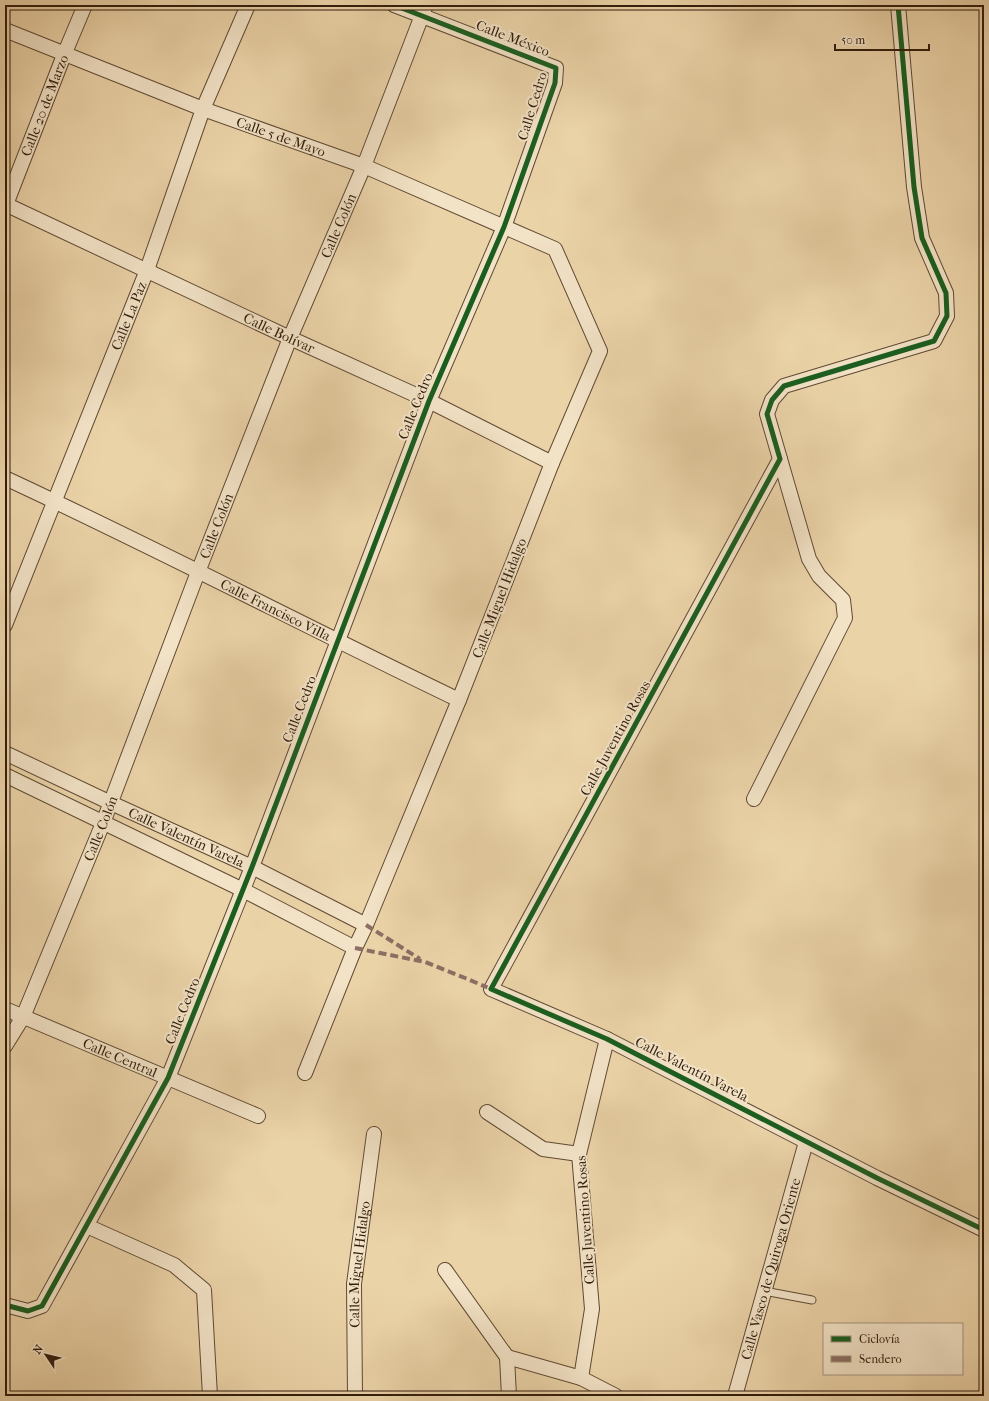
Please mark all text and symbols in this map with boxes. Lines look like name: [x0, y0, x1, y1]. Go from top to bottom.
street label: Calle México: [474, 17, 552, 60]
scale bar: [835, 26, 929, 52]
text: 50 m: [841, 33, 865, 47]
street label: Calle 20 de Marzo: [18, 52, 72, 159]
street label: Calle Cedro: [514, 70, 551, 142]
street label: Calle 5 de Mayo: [234, 113, 328, 161]
street label: Calle Colón: [317, 191, 360, 261]
street label: Calle La Paz: [108, 279, 150, 353]
street label: Calle Bolívar: [241, 309, 317, 357]
street label: Calle Cedro: [394, 370, 437, 442]
street label: Calle Colón: [196, 491, 237, 561]
street label: Calle Miguel Hidalgo: [469, 536, 530, 661]
street label: Calle Francisco Villa: [218, 576, 334, 645]
street label: Calle Cedro: [279, 673, 320, 745]
street label: Calle Juventino Rosas: [577, 678, 654, 799]
street label: Calle Colón: [80, 794, 121, 864]
street label: Calle Valentín Varela: [126, 804, 247, 871]
street label: Calle Cedro: [161, 975, 204, 1047]
street label: Calle Valentín Varela: [632, 1034, 752, 1106]
street label: Calle Central: [80, 1035, 160, 1081]
street label: Calle Juventino Rosas: [573, 1155, 598, 1285]
street label: Calle Vasco de Quiroga Oriente: [738, 1176, 805, 1362]
street label: Calle Miguel Hidalgo: [346, 1200, 374, 1328]
legend: [823, 1323, 963, 1375]
text: Ciclovía: [859, 1332, 900, 1346]
north arrow: [26, 1335, 66, 1375]
text: N: [30, 1342, 46, 1357]
text: Sendero: [859, 1352, 902, 1366]

